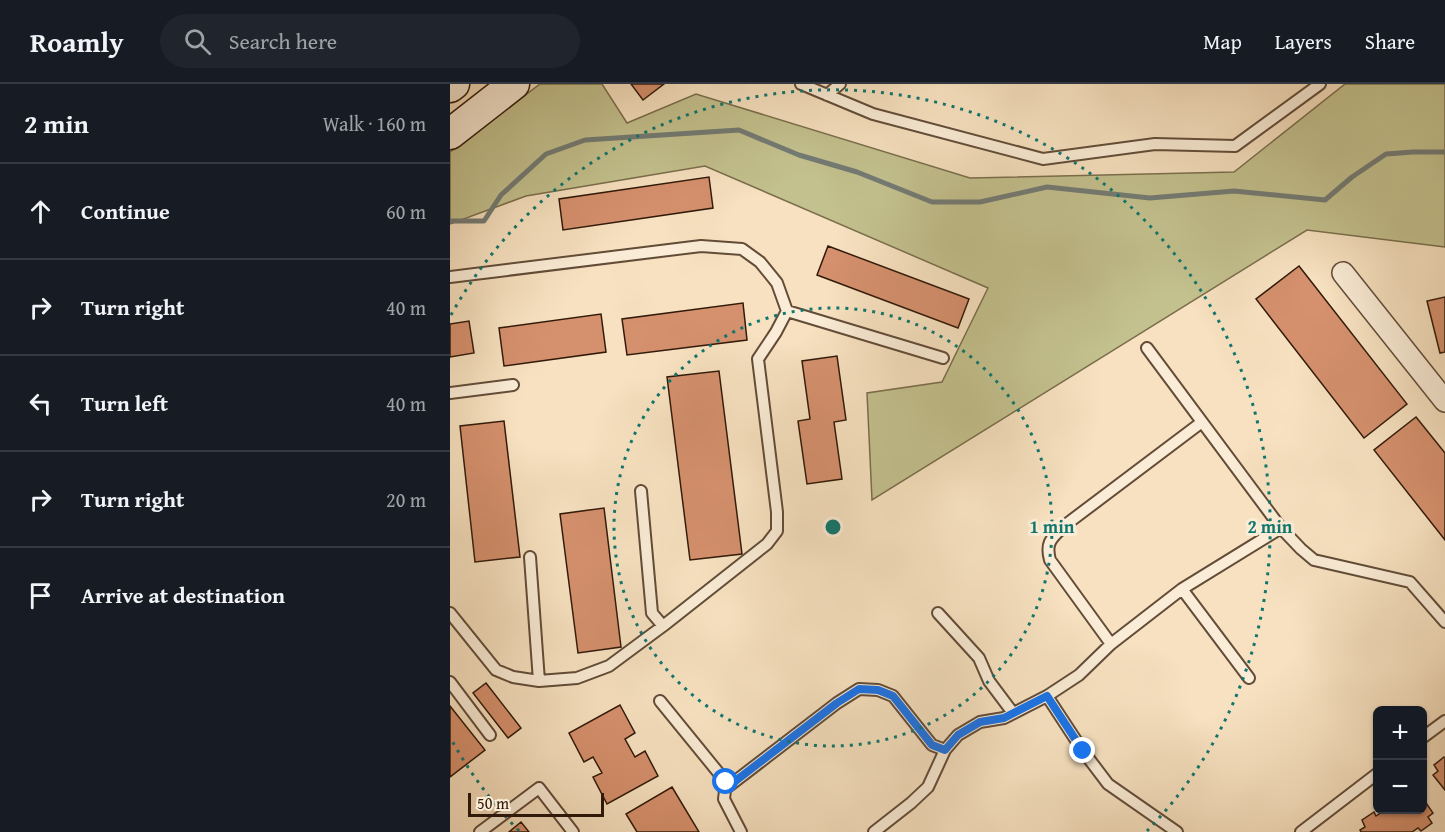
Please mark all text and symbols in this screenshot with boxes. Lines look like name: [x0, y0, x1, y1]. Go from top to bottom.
search box: [160, 14, 580, 68]
text: Roamly: [30, 21, 124, 62]
icon: search: [181, 25, 214, 58]
text: Search here: [229, 25, 337, 57]
text: Map: [1203, 26, 1242, 57]
text: Layers: [1275, 26, 1332, 57]
text: Share: [1365, 26, 1415, 57]
text: 2 min: [24, 104, 89, 143]
text: Walk · 160 m: [323, 109, 426, 138]
icon: ahead: [24, 195, 57, 228]
text: Continue: [81, 195, 170, 227]
text: 60 m: [386, 197, 426, 226]
icon: right: [24, 291, 57, 324]
text: Turn right: [81, 291, 184, 323]
text: 40 m: [386, 293, 426, 322]
icon: left: [24, 387, 57, 420]
text: Turn left: [81, 387, 168, 419]
text: 40 m: [386, 389, 426, 418]
icon: right: [24, 483, 57, 516]
text: Turn right: [81, 483, 184, 515]
text: 20 m: [386, 485, 426, 514]
text: 1 min: [1030, 513, 1075, 540]
text: 2 min: [1248, 513, 1293, 540]
centre of rings: [823, 517, 843, 537]
icon: arrive: [24, 579, 57, 612]
text: Arrive at destination: [81, 579, 285, 611]
map controls: [1373, 706, 1427, 814]
button: +: [1373, 706, 1427, 760]
route end: [1069, 737, 1095, 763]
button: −: [1373, 760, 1427, 814]
route start: [712, 768, 738, 794]
scale bar: [468, 790, 604, 818]
text: 50 m: [477, 791, 509, 815]

